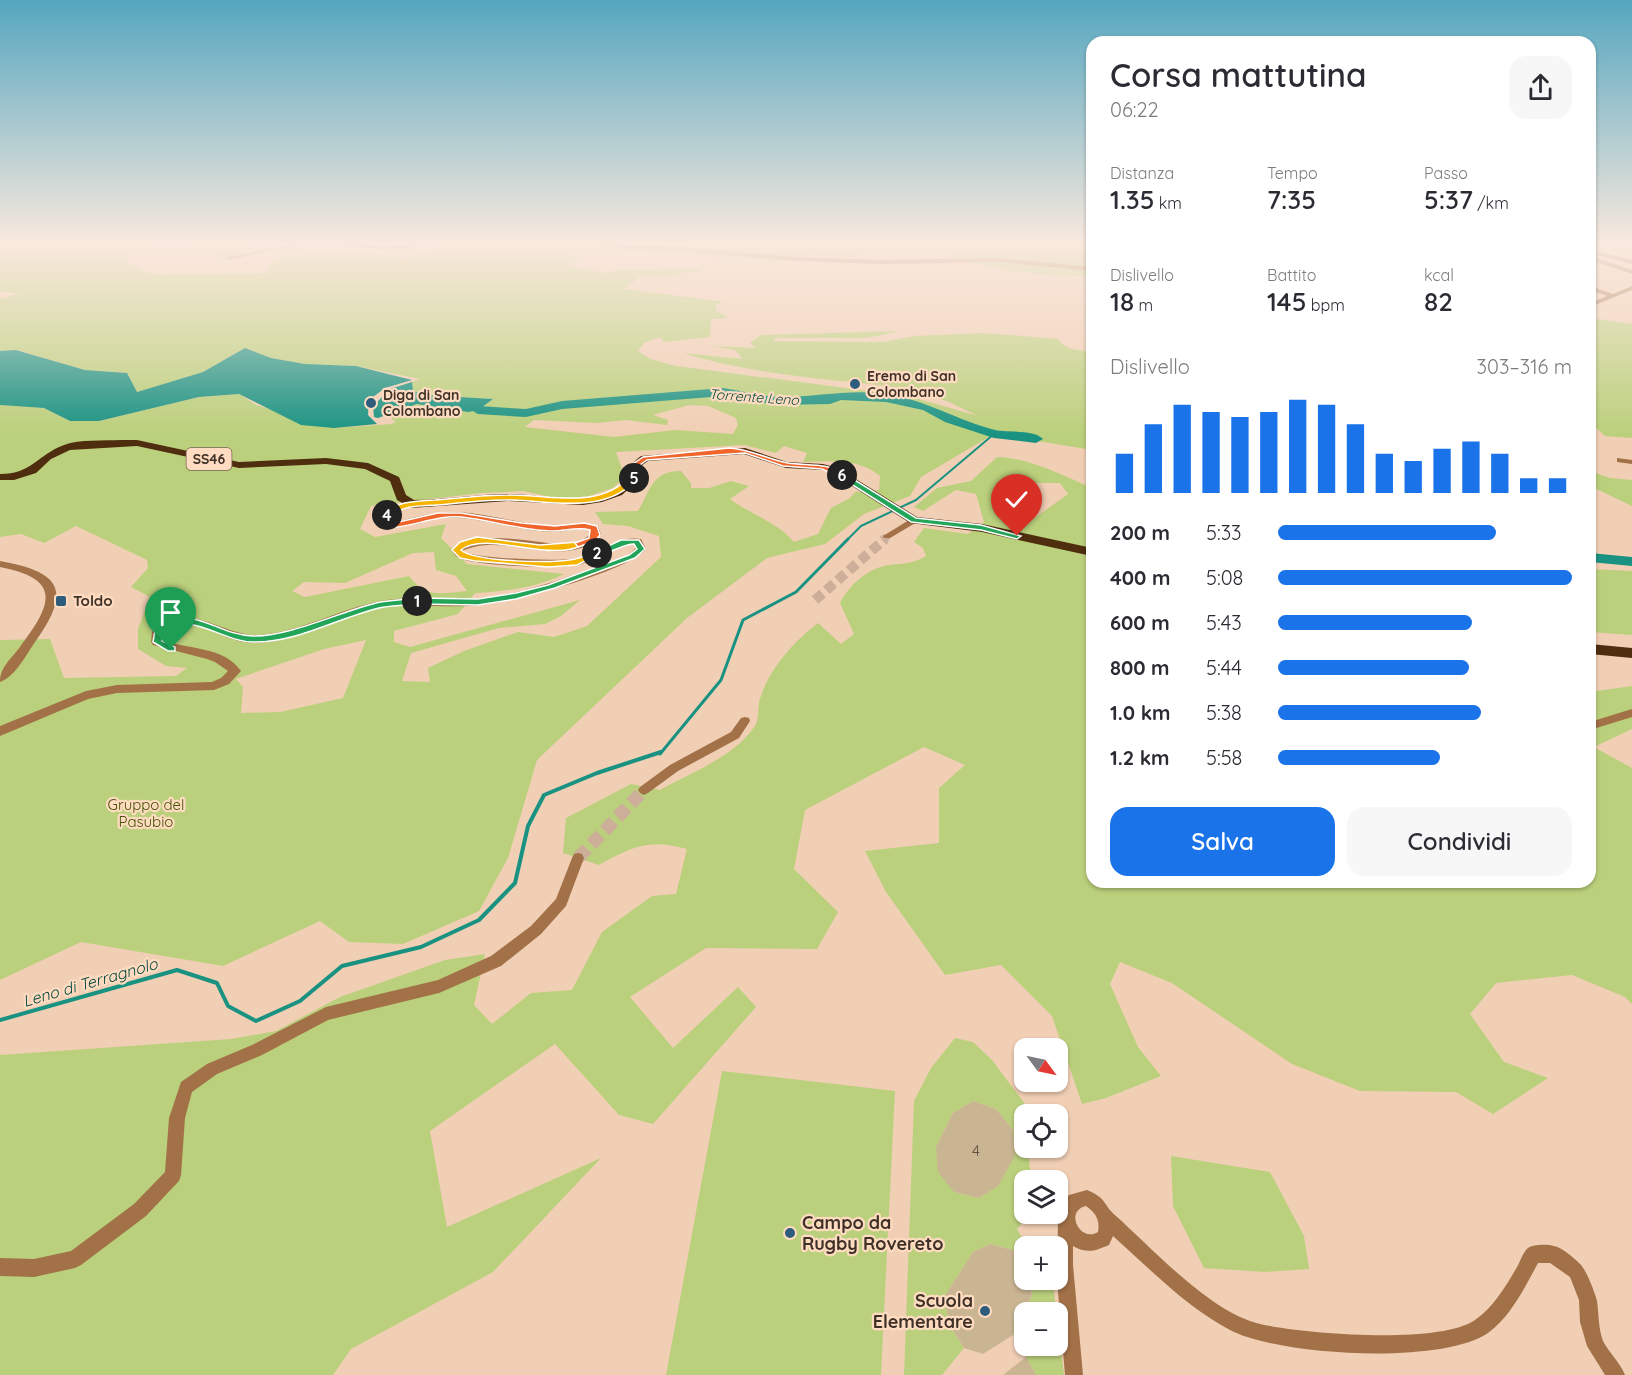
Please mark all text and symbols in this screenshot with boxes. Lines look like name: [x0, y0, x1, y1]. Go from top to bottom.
text: Corsa mattutina: [1110, 54, 1367, 95]
button: share: [1509, 56, 1572, 119]
text: 06:22: [1110, 97, 1159, 122]
text: Distanza: [1110, 163, 1174, 183]
text: Tempo: [1267, 163, 1318, 183]
text: Passo: [1424, 163, 1468, 183]
text: 1.35: [1110, 183, 1154, 216]
text: 7:35: [1267, 183, 1316, 216]
text: 5:37: [1424, 183, 1473, 216]
text: km: [1154, 193, 1182, 213]
text: /km: [1473, 193, 1509, 213]
text: Dislivello: [1110, 265, 1174, 285]
text: Battito: [1267, 265, 1316, 285]
text: kcal: [1424, 265, 1454, 285]
text: 18: [1110, 285, 1134, 318]
text: 145: [1267, 285, 1306, 318]
text: 82: [1424, 285, 1453, 318]
text: m: [1134, 295, 1153, 315]
text: bpm: [1306, 295, 1345, 315]
text: Dislivello: [1110, 354, 1190, 379]
text: 303–316 m: [1477, 354, 1572, 379]
place label: Eremo di San Colombano: [867, 367, 956, 401]
marker: Eremo di San Colombano: [848, 377, 862, 391]
water label: Torrente Leno: [708, 385, 800, 409]
place label: Diga di San Colombano: [383, 386, 461, 420]
marker: Diga di San Colombano: [364, 396, 378, 410]
road number: SS46: [186, 448, 232, 470]
pin: 6: [827, 460, 857, 490]
pin: 5: [619, 463, 649, 493]
text: 6: [838, 465, 846, 485]
text: 5: [629, 468, 639, 488]
pin: [991, 474, 1042, 536]
icon: check: [1000, 483, 1033, 516]
pin: 4: [372, 500, 402, 530]
text: 4: [382, 505, 392, 525]
text: 200 m: [1110, 520, 1170, 545]
text: 5:33: [1206, 520, 1242, 545]
pin: 2: [582, 538, 612, 568]
text: 2: [592, 543, 602, 563]
text: 400 m: [1110, 565, 1170, 590]
text: 5:08: [1206, 565, 1243, 590]
pin: 1: [402, 586, 432, 616]
pin: [145, 587, 196, 649]
place label: Toldo: [73, 591, 113, 610]
text: 1: [414, 591, 420, 611]
marker: Toldo: [54, 594, 68, 608]
icon: arrive: [154, 596, 187, 629]
text: 600 m: [1110, 610, 1170, 635]
text: 5:43: [1206, 610, 1242, 635]
text: 800 m: [1110, 655, 1170, 680]
text: 5:44: [1206, 655, 1242, 680]
text: 1.0 km: [1110, 700, 1170, 725]
text: 5:38: [1206, 700, 1242, 725]
text: 1.2 km: [1110, 745, 1170, 770]
text: 5:58: [1206, 745, 1242, 770]
park label: Gruppo del Pasubio: [107, 795, 185, 831]
button: Salva: [1110, 807, 1335, 876]
button: Condividi: [1347, 807, 1572, 876]
water label: Leno di Terragnolo: [20, 953, 161, 1011]
north arrow: [1014, 1038, 1068, 1092]
map controls: [1014, 1038, 1068, 1356]
button: locate: [1014, 1104, 1068, 1158]
house number: 4: [972, 1141, 980, 1160]
button: layers: [1014, 1170, 1068, 1224]
place label: Campo da Rugby Rovereto: [802, 1211, 944, 1255]
marker: Campo da Rugby Rovereto: [783, 1226, 797, 1240]
button: +: [1014, 1236, 1068, 1290]
place label: Scuola Elementare: [873, 1289, 973, 1333]
button: −: [1014, 1302, 1068, 1356]
marker: Scuola Elementare: [978, 1304, 992, 1318]

